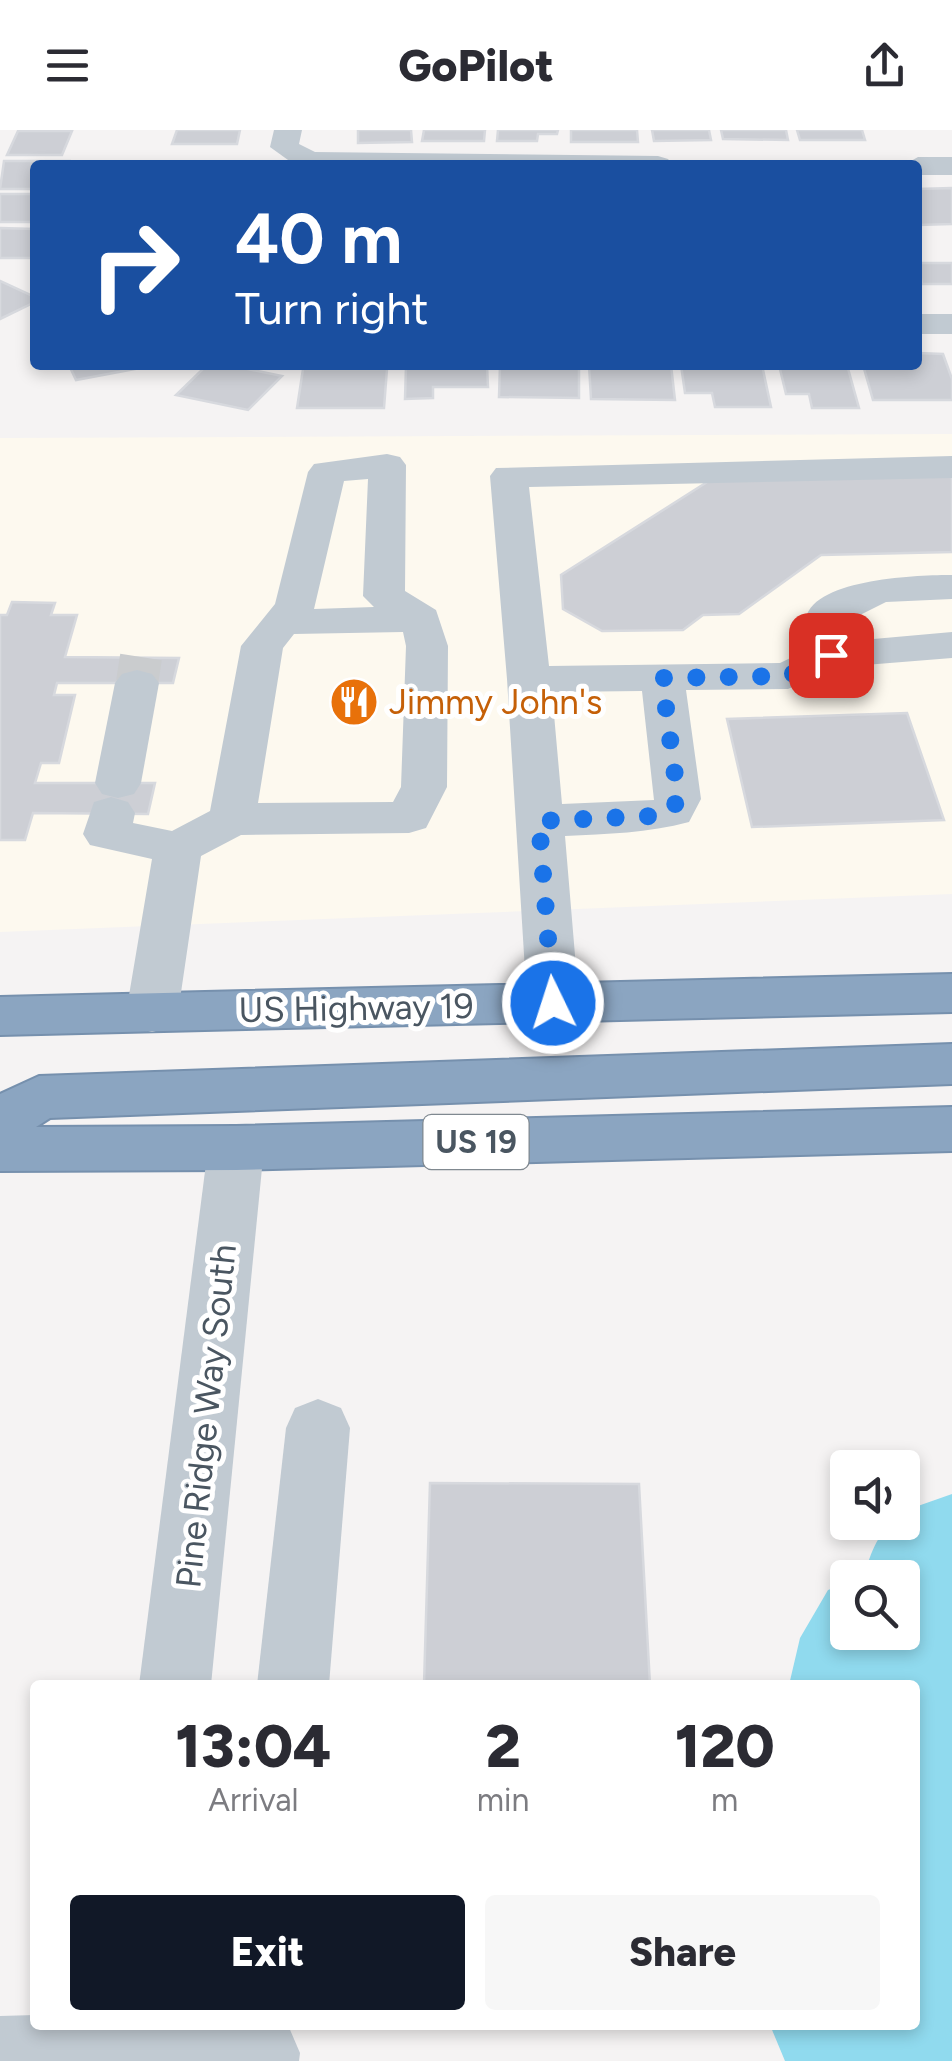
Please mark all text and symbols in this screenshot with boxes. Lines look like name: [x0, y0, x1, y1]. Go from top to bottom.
icon: menu: [40, 38, 95, 93]
text: GoPilot: [398, 38, 554, 92]
icon: share: [857, 38, 912, 93]
text: 40 m: [235, 196, 402, 281]
icon: right: [70, 200, 200, 330]
text: Turn right: [235, 281, 428, 335]
pin: [789, 613, 874, 698]
icon: arrive: [804, 628, 859, 683]
restaurant icon: Jimmy John's: [328, 676, 380, 728]
place label: Jimmy John's: [389, 681, 602, 723]
position arrow: [501, 951, 605, 1055]
street label: US Highway 19: [238, 985, 474, 1031]
road number: US 19: [424, 1115, 528, 1169]
street label: Pine Ridge Way South: [167, 1242, 245, 1590]
map controls: [830, 1450, 920, 1650]
button: sound: [830, 1450, 920, 1540]
button: search: [830, 1560, 920, 1650]
text: 13:04: [175, 1710, 331, 1782]
text: 2: [485, 1710, 521, 1782]
text: 120: [675, 1710, 775, 1782]
text: Arrival: [208, 1781, 299, 1819]
text: min: [477, 1781, 529, 1819]
text: m: [711, 1781, 738, 1819]
button: Exit: [70, 1895, 465, 2010]
button: Share: [485, 1895, 880, 2010]

